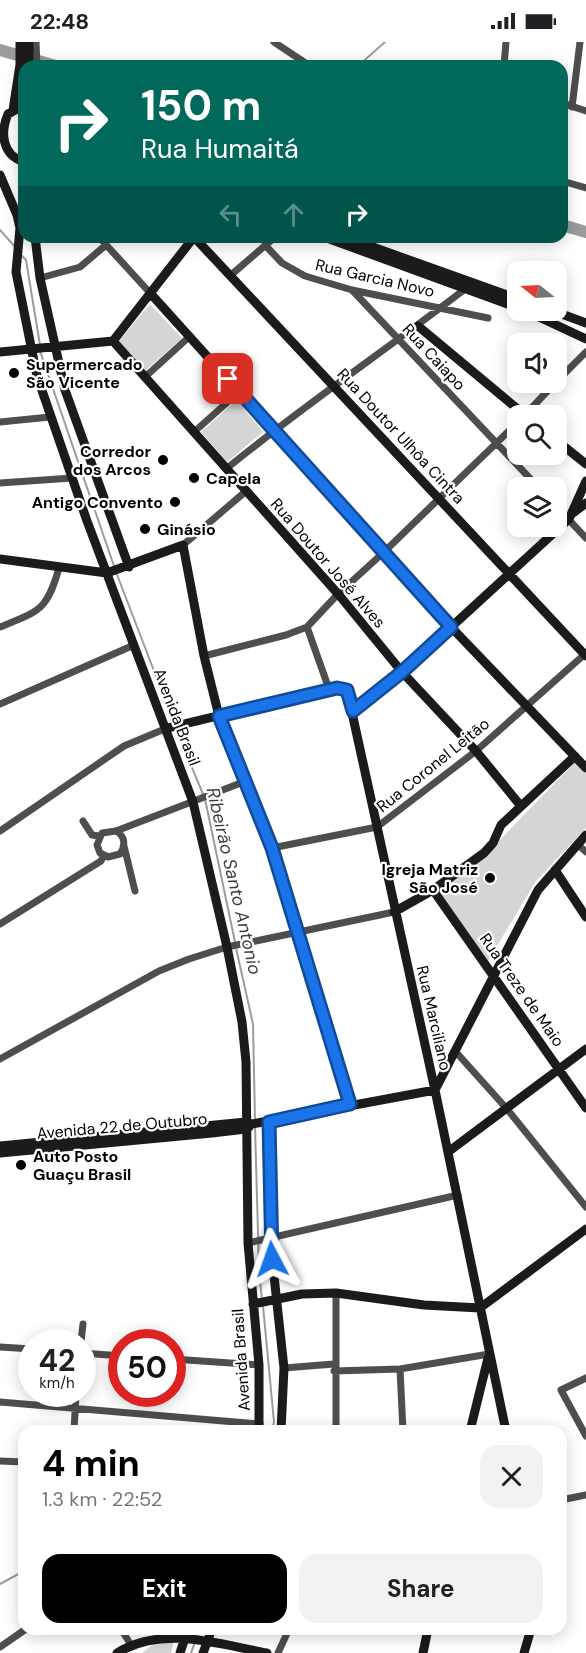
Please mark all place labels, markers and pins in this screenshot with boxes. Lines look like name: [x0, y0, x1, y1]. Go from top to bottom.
pin: [202, 353, 253, 404]
place label: Supermercado São Vicente: [26, 354, 143, 393]
marker: Supermercado São Vicente: [7, 366, 21, 380]
place label: Corredor dos Arcos: [73, 441, 151, 480]
marker: Corredor dos Arcos: [156, 453, 170, 467]
place label: Capela: [206, 468, 261, 489]
marker: Capela: [187, 471, 201, 485]
place label: Antigo Convento: [32, 492, 163, 513]
marker: Antigo Convento: [168, 495, 182, 509]
place label: Ginásio: [157, 519, 216, 540]
marker: Ginásio: [138, 522, 152, 536]
place label: Igreja Matriz São José: [381, 859, 478, 898]
marker: Igreja Matriz São José: [483, 871, 497, 885]
place label: Auto Posto Guaçu Brasil: [33, 1146, 131, 1185]
marker: Auto Posto Guaçu Brasil: [14, 1158, 28, 1172]

